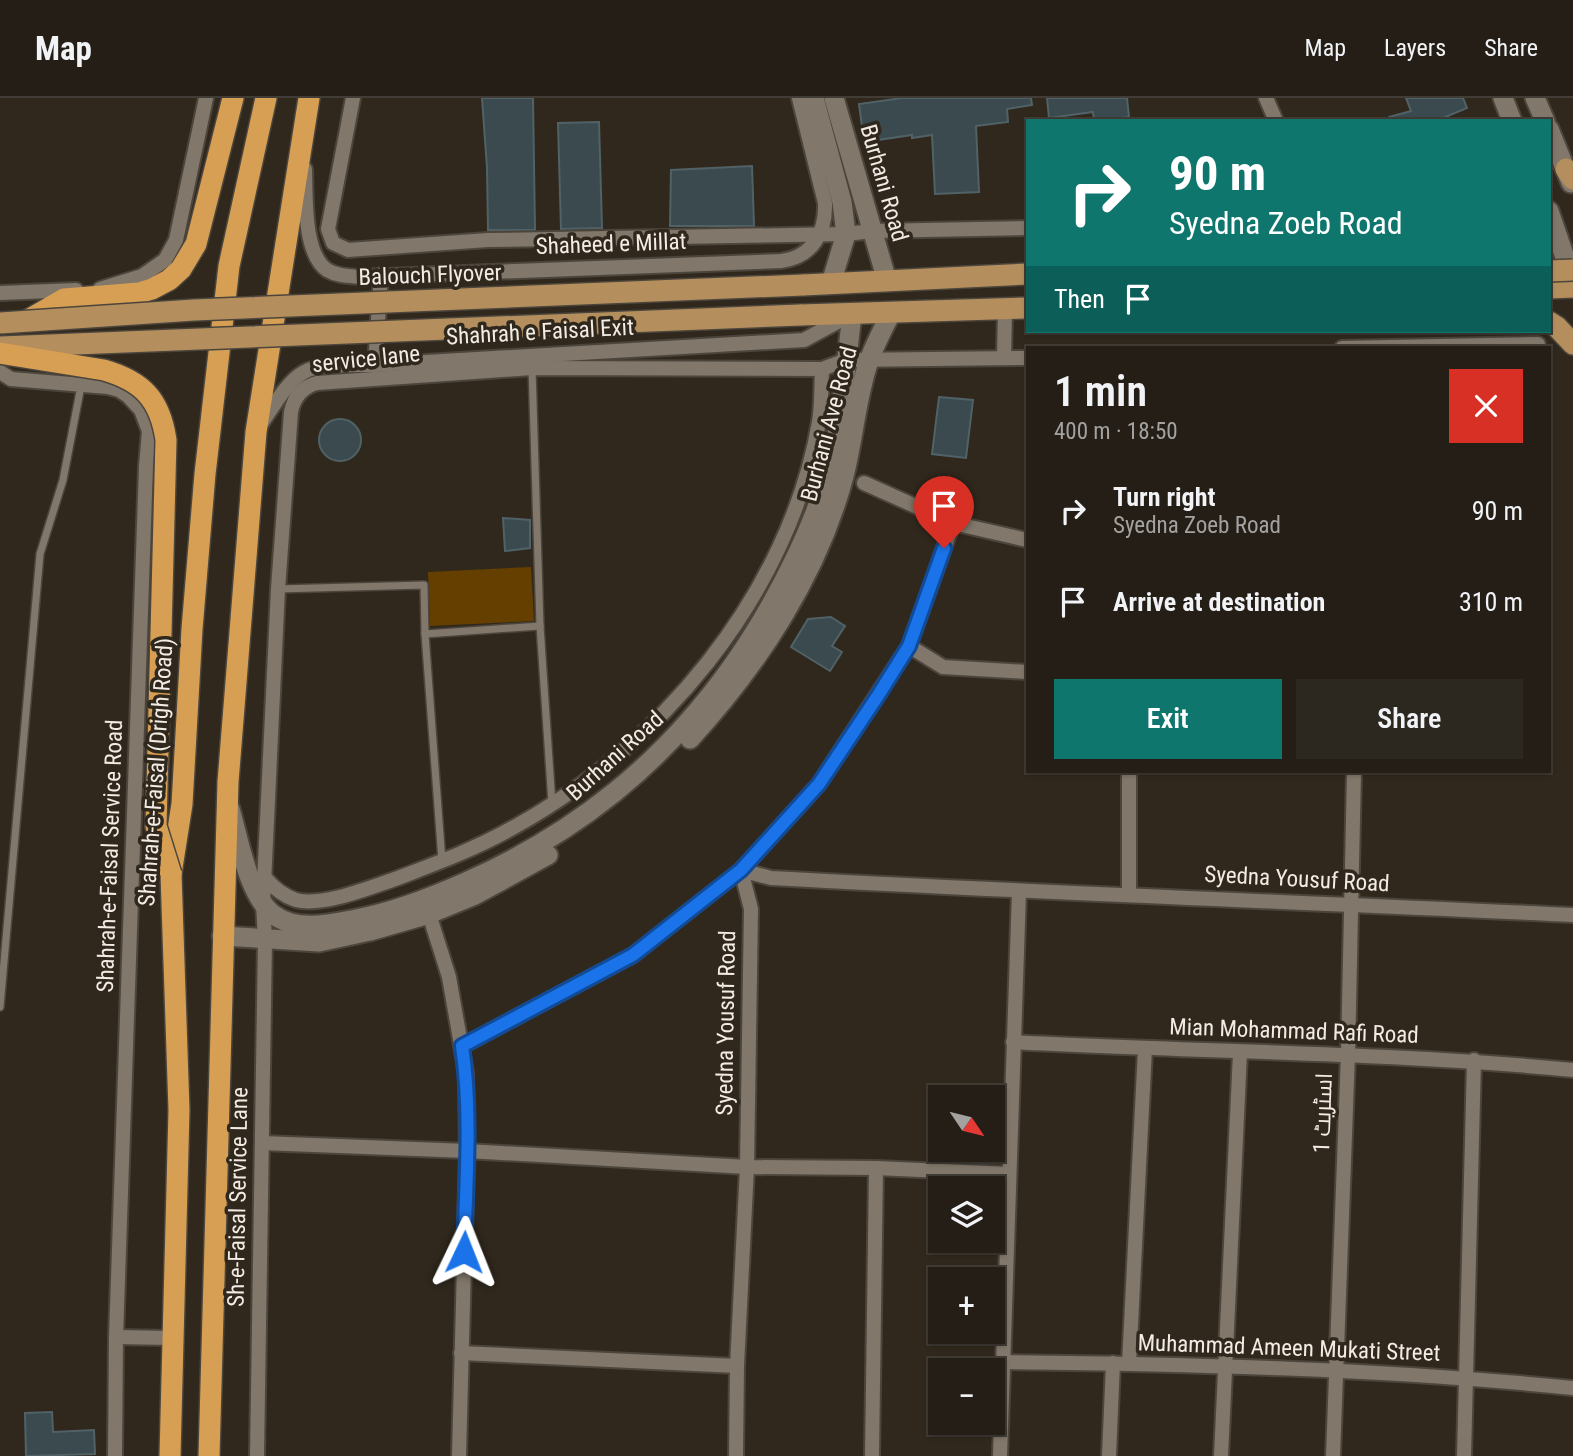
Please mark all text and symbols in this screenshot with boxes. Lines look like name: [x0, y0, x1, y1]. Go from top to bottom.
text: Map: [35, 29, 92, 68]
text: Map: [1305, 34, 1346, 62]
text: Layers: [1384, 34, 1446, 62]
text: Share: [1484, 34, 1538, 62]
street label: Burhani Road: [854, 121, 914, 245]
text: 90 m: [1169, 145, 1266, 202]
icon: right: [1054, 147, 1145, 238]
text: Syedna Zoeb Road: [1169, 204, 1403, 242]
street label: Shaheed e Millat: [535, 228, 687, 260]
street label: Balouch Flyover: [358, 259, 502, 291]
icon: arrive: [1119, 280, 1157, 318]
text: Then: [1054, 284, 1105, 314]
street label: Shahrah e Faisal Exit: [446, 314, 634, 350]
street label: service lane: [311, 340, 421, 378]
street label: Burhani Ave Road: [795, 344, 863, 504]
text: 1 min: [1054, 367, 1147, 416]
button: close: [1449, 369, 1523, 443]
text: 400 m · 18:50: [1054, 418, 1178, 445]
pin: [914, 476, 974, 548]
text: Turn right: [1113, 482, 1215, 512]
icon: arrive: [925, 487, 963, 525]
icon: right: [1054, 492, 1092, 530]
text: 90 m: [1472, 496, 1523, 526]
text: Syedna Zoeb Road: [1113, 512, 1281, 539]
icon: arrive: [1054, 583, 1092, 621]
text: Arrive at destination: [1113, 587, 1325, 617]
text: 310 m: [1459, 587, 1523, 617]
street label: Shahrah-e-Faisal (Drigh Road): [133, 637, 179, 907]
button: Exit: [1054, 679, 1282, 759]
button: Share: [1296, 679, 1523, 759]
street label: Burhani Road: [561, 706, 669, 806]
street label: Shahrah-e-Faisal Service Road: [92, 719, 128, 993]
street label: Syedna Yousuf Road: [1204, 861, 1390, 897]
street label: Syedna Yousuf Road: [711, 930, 741, 1116]
street label: Mian Mohammad Rafi Road: [1169, 1013, 1419, 1049]
street label: اسٹریٹ 1: [1308, 1072, 1338, 1154]
north arrow: [928, 1085, 1004, 1162]
map controls: [928, 1085, 1005, 1435]
street label: Sh-e-Faisal Service Lane: [223, 1087, 253, 1307]
button: layers: [928, 1176, 1005, 1253]
position arrow: [427, 1215, 501, 1289]
button: +: [928, 1267, 1005, 1344]
street label: Muhammad Ameen Mukati Street: [1137, 1329, 1441, 1367]
button: −: [928, 1358, 1005, 1435]

